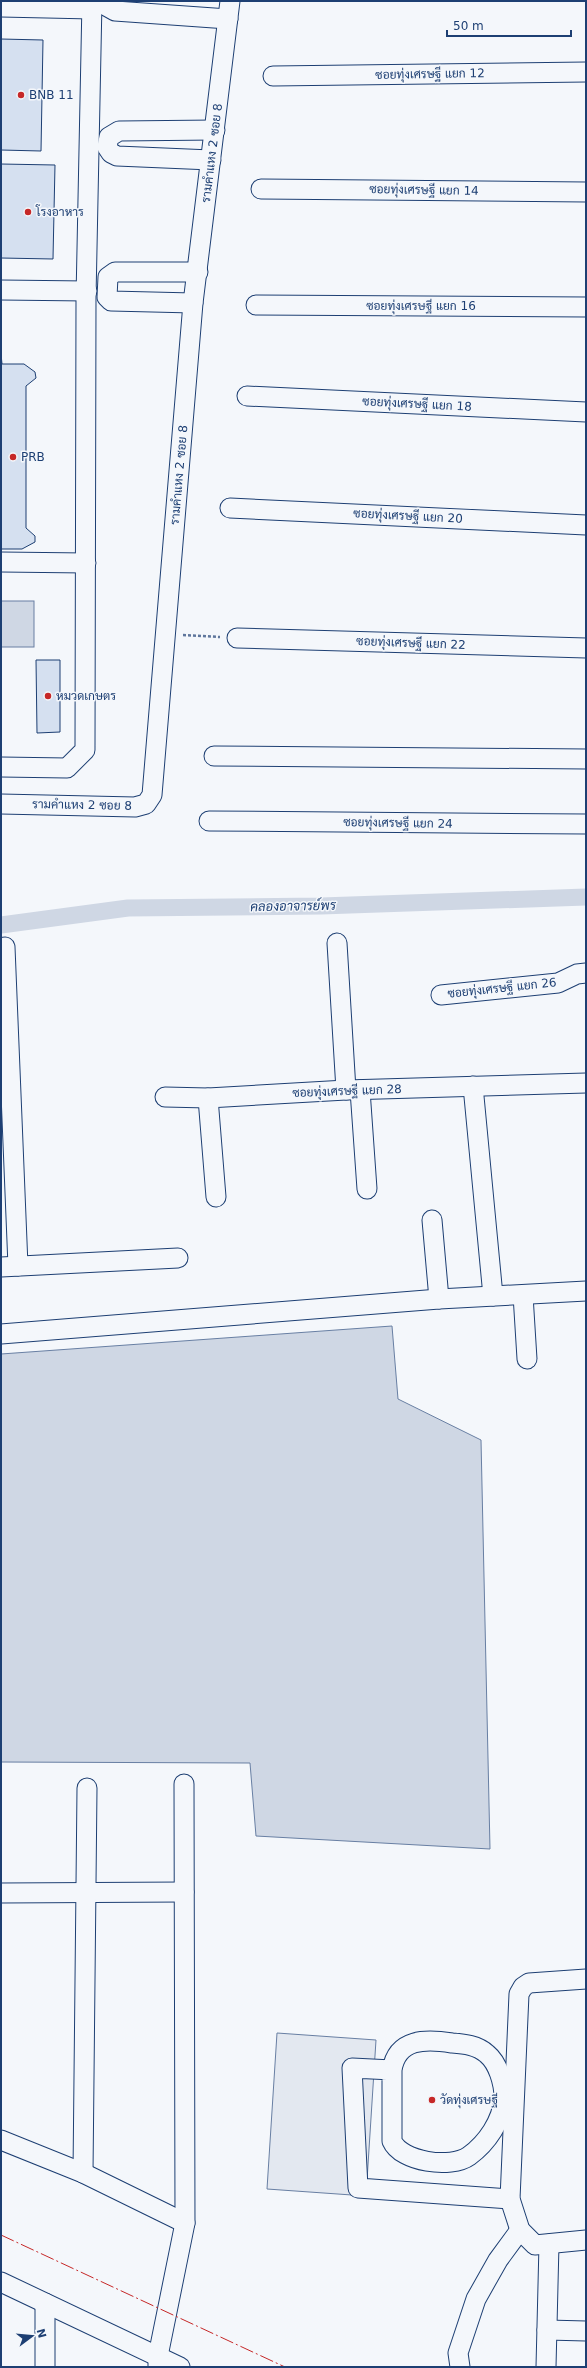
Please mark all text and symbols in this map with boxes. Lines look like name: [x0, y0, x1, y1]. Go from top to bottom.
scale bar: [447, 12, 571, 38]
text: 50 m: [453, 19, 484, 33]
street label: ซอยทุ่งเศรษฐี แยก 12: [375, 65, 485, 84]
place label: BNB 11: [29, 88, 74, 102]
marker: BNB 11: [16, 90, 26, 100]
street label: รามคำแหง 2 ซอย 8: [199, 102, 225, 204]
street label: ซอยทุ่งเศรษฐี แยก 14: [369, 181, 479, 200]
place label: โรงอาหาร: [35, 204, 84, 219]
marker: โรงอาหาร: [23, 207, 33, 217]
street label: ซอยทุ่งเศรษฐี แยก 16: [366, 298, 476, 315]
street label: ซอยทุ่งเศรษฐี แยก 18: [362, 393, 472, 416]
street label: รามคำแหง 2 ซอย 8: [168, 425, 190, 525]
place label: PRB: [21, 450, 45, 464]
marker: PRB: [8, 452, 18, 462]
street label: ซอยทุ่งเศรษฐี แยก 20: [353, 505, 463, 528]
street label: ซอยทุ่งเศรษฐี แยก 22: [356, 633, 466, 654]
place label: หมวดเกษตร: [56, 689, 116, 703]
marker: หมวดเกษตร: [43, 691, 53, 701]
street label: รามคำแหง 2 ซอย 8: [32, 797, 132, 813]
street label: ซอยทุ่งเศรษฐี แยก 24: [343, 814, 453, 833]
water label: คลองอาจารย์พร: [250, 896, 337, 914]
street label: ซอยทุ่งเศรษฐี แยก 26: [447, 974, 557, 1003]
street label: ซอยทุ่งเศรษฐี แยก 28: [292, 1081, 402, 1102]
place label: วัดทุ่งเศรษฐี: [440, 2092, 498, 2109]
marker: วัดทุ่งเศรษฐี: [427, 2095, 437, 2105]
north arrow: [12, 2316, 52, 2356]
text: N: [34, 2327, 49, 2340]

